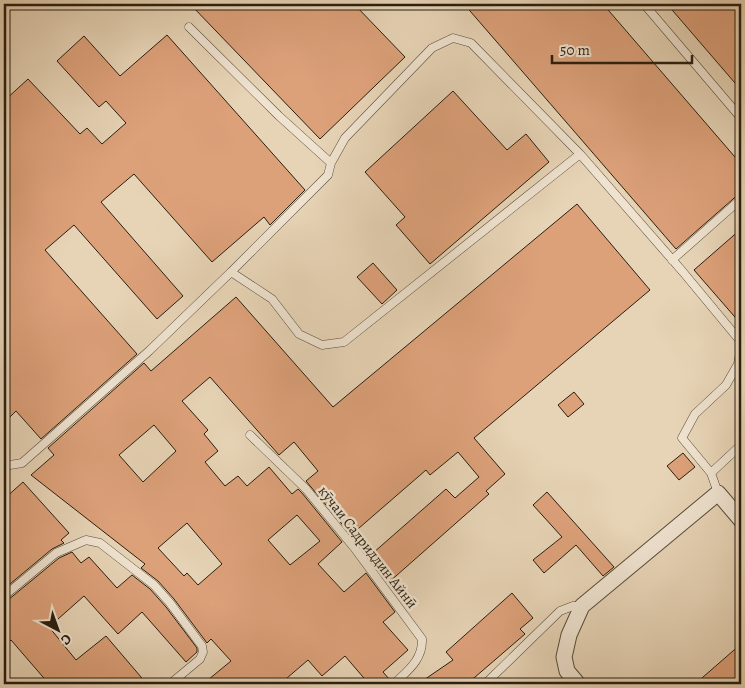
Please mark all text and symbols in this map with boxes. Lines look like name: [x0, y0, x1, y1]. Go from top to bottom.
scale bar: [552, 32, 692, 64]
text: 50 m: [560, 40, 590, 60]
street label: кӯчаи Садриддин Айнӣ: [314, 481, 422, 613]
north arrow: [32, 606, 82, 656]
text: С: [56, 629, 76, 650]

